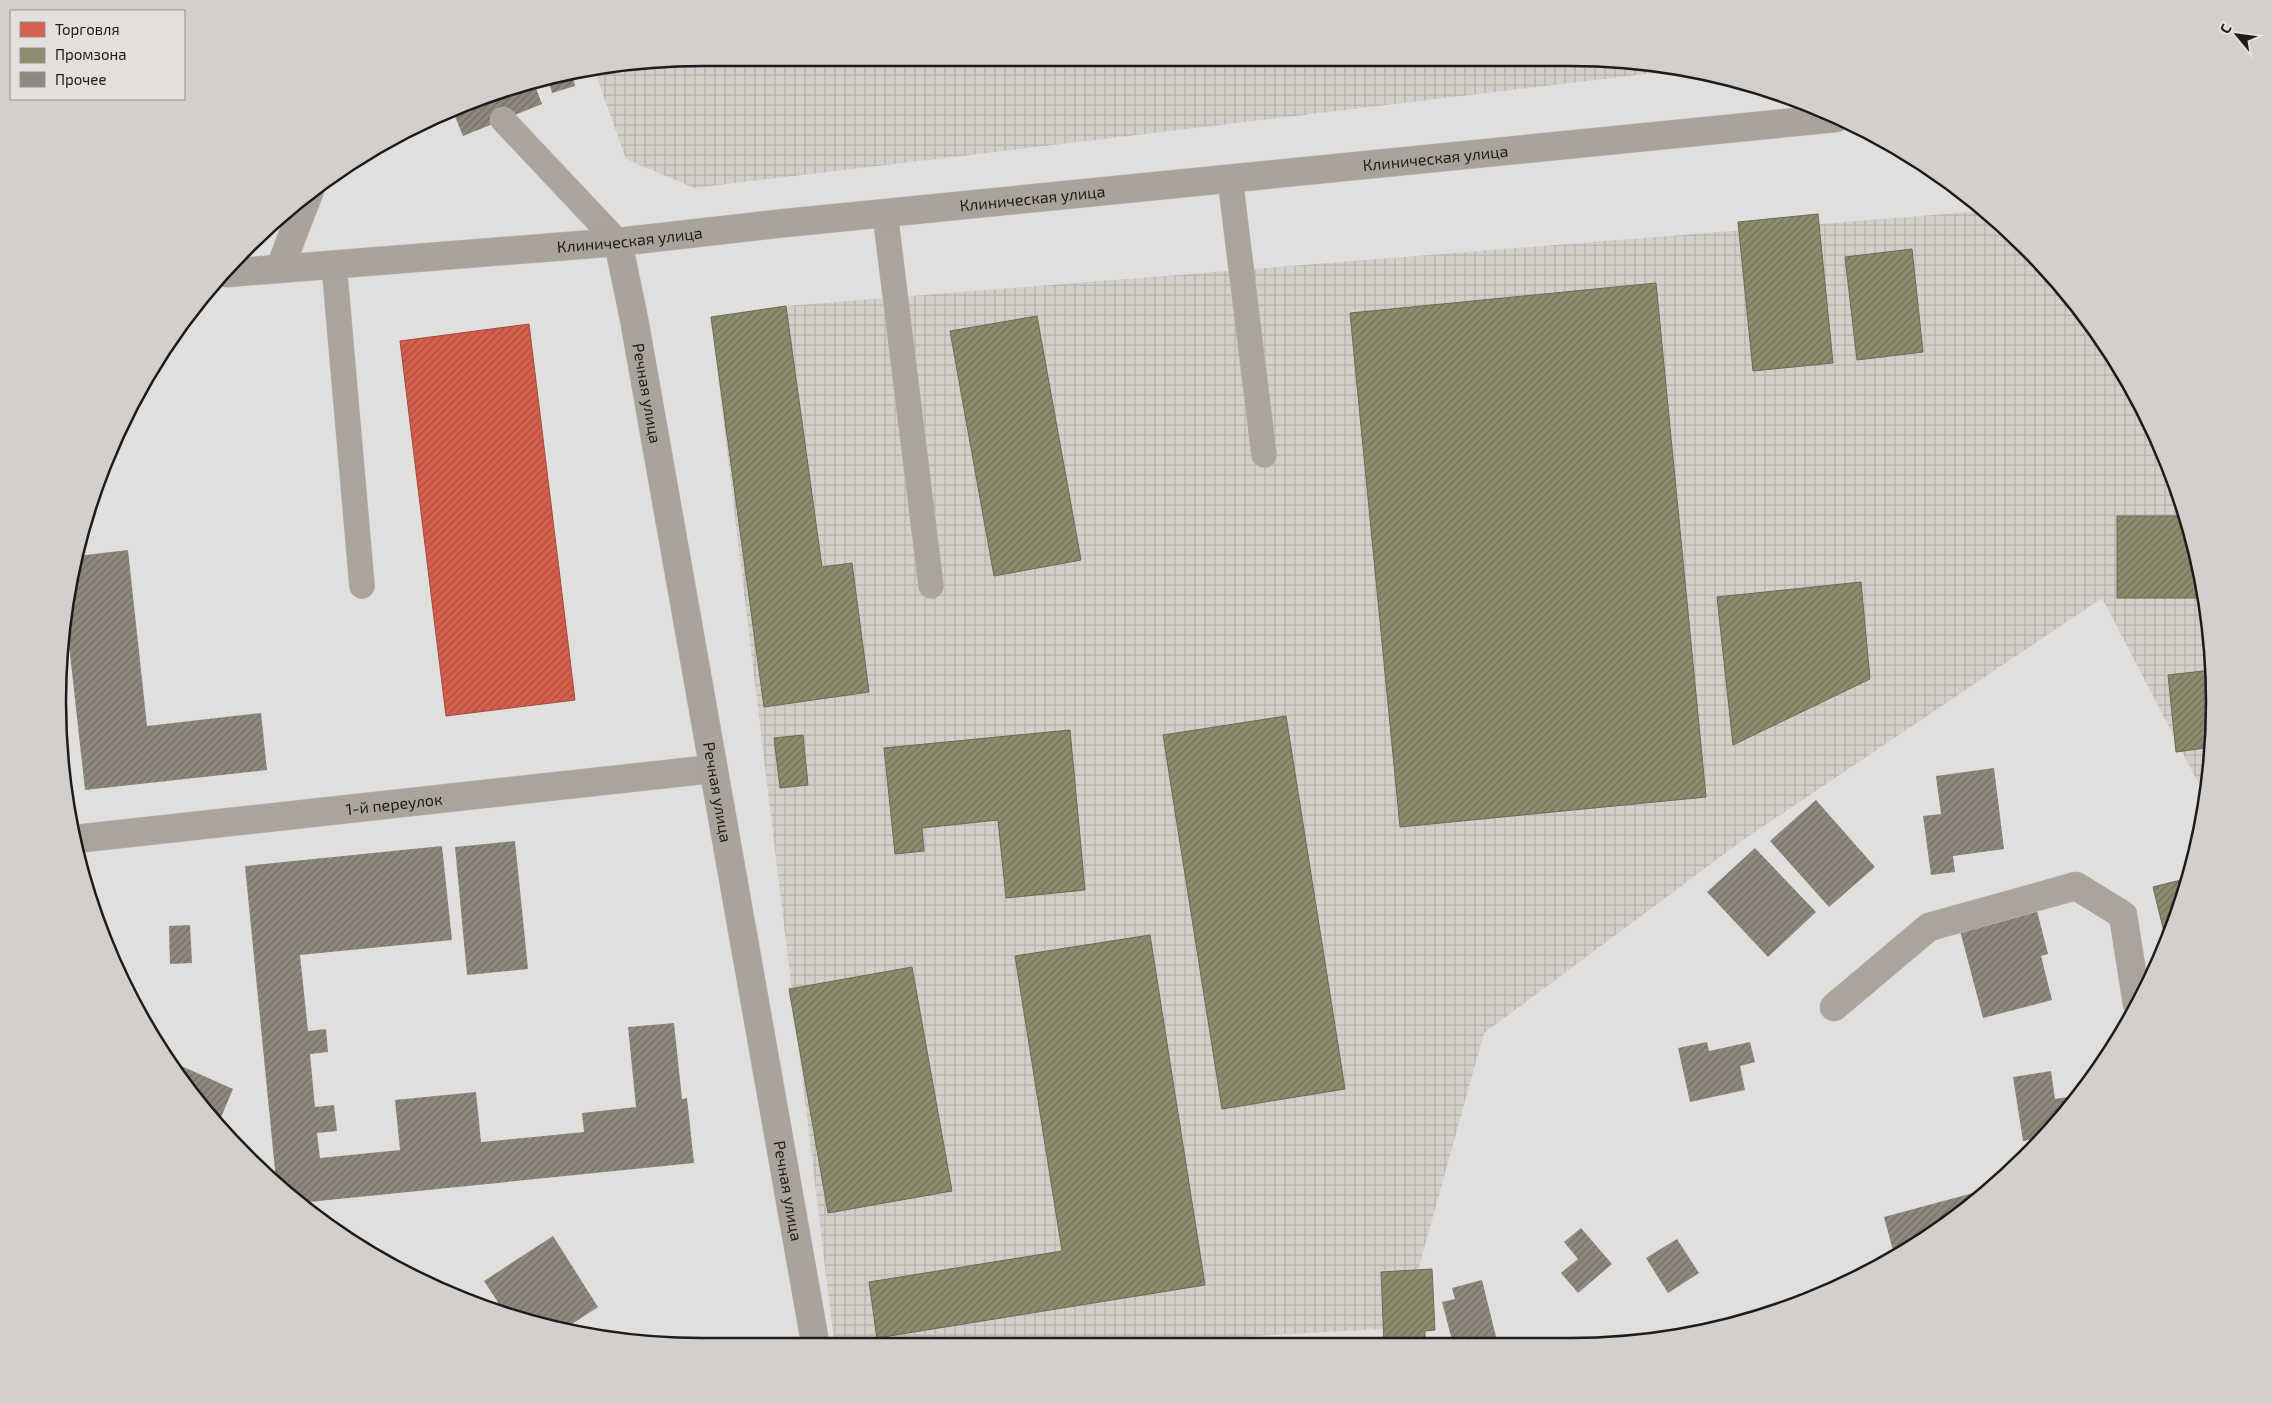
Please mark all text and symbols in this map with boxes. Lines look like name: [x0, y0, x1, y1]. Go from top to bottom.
legend: [10, 10, 185, 100]
north arrow: [2212, 10, 2262, 60]
text: Торговля: [55, 20, 120, 38]
text: С: [2216, 21, 2235, 36]
text: Промзона: [55, 45, 127, 63]
text: Прочее: [55, 70, 107, 88]
street label: Клиническая улица: [1362, 141, 1509, 174]
street label: Клиническая улица: [959, 181, 1106, 214]
street label: Клиническая улица: [556, 222, 703, 256]
street label: Речная улица: [629, 341, 666, 445]
street label: Речная улица: [700, 740, 736, 844]
street label: 1-й переулок: [345, 789, 444, 818]
street label: Речная улица: [771, 1139, 807, 1242]

